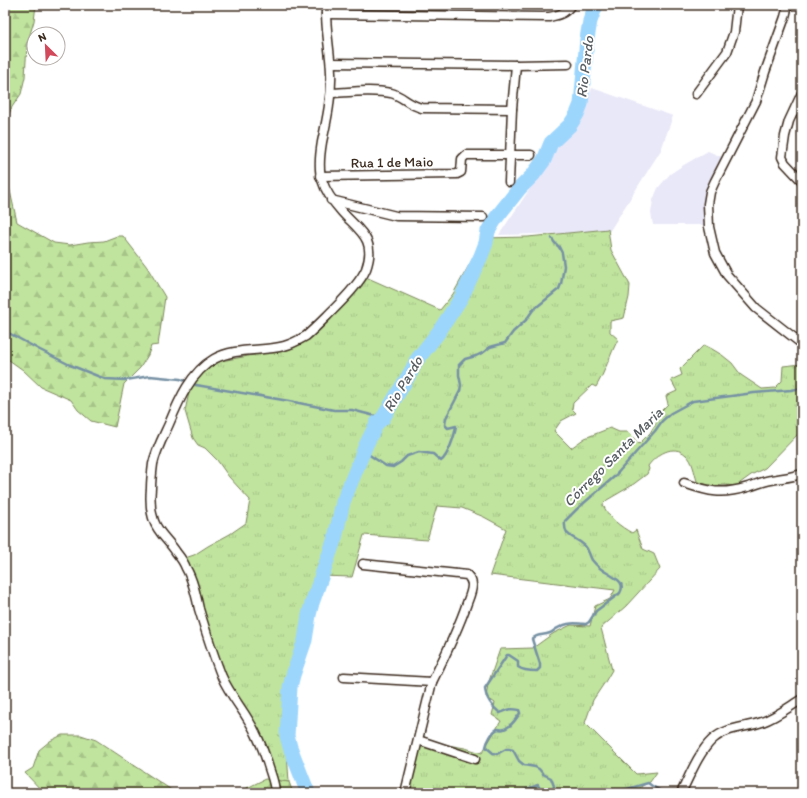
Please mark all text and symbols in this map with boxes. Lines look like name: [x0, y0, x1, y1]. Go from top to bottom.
north arrow: [26, 26, 66, 66]
text: N: [36, 30, 48, 45]
water label: Rio Pardo: [572, 34, 598, 99]
street label: Rua 1 de Maio: [351, 153, 433, 172]
water label: Rio Pardo: [379, 352, 427, 415]
water label: Córrego Santa Maria: [559, 403, 667, 511]

